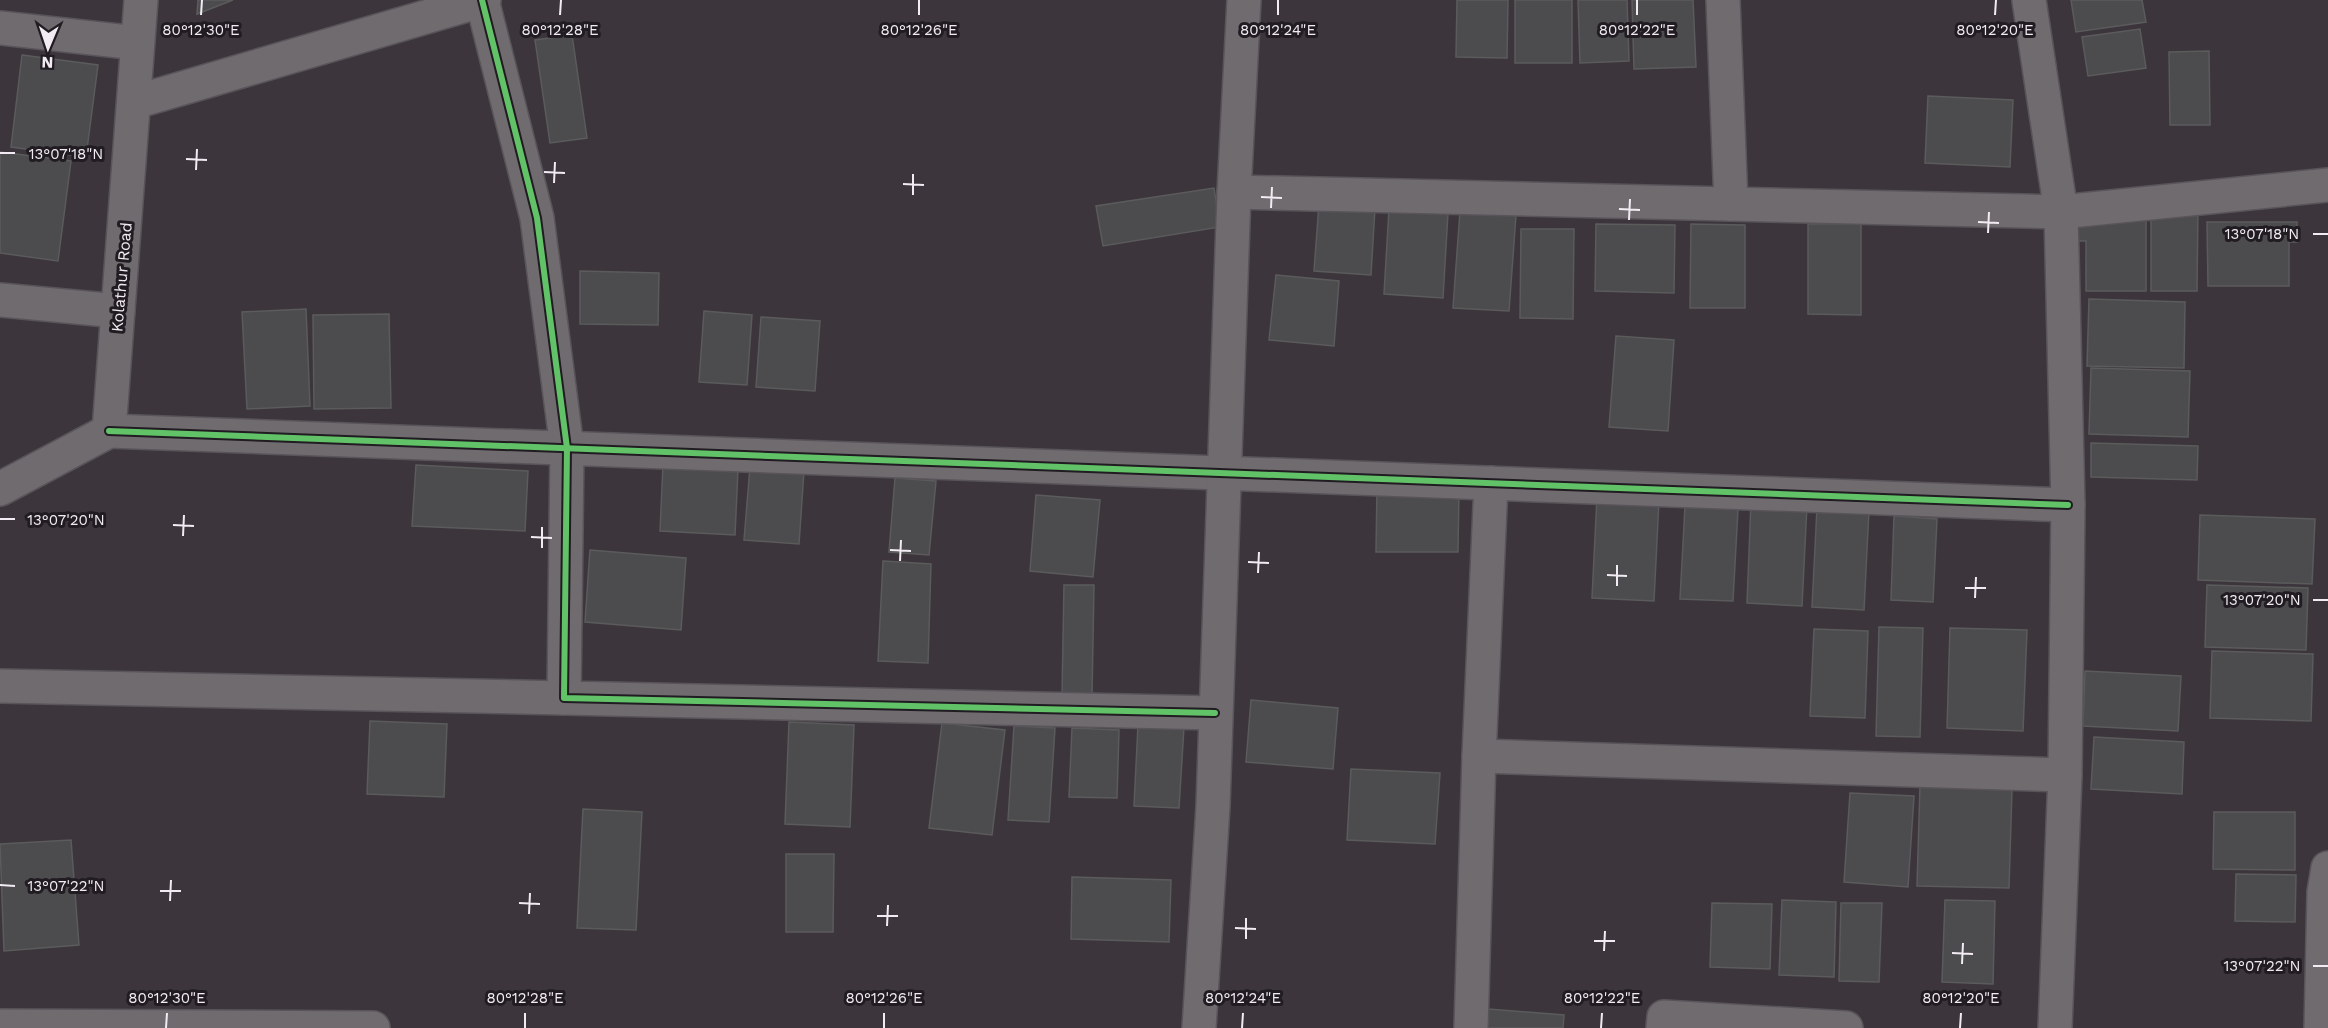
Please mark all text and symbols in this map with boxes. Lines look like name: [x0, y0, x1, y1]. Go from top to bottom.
north arrow: [18, 18, 78, 78]
text: 80°12'30"E: [162, 21, 240, 39]
text: 80°12'28"E: [521, 21, 599, 39]
text: 80°12'26"E: [880, 21, 958, 39]
text: 80°12'24"E: [1240, 21, 1316, 39]
text: 80°12'22"E: [1599, 21, 1675, 39]
text: 80°12'20"E: [1956, 21, 2034, 39]
text: N: [41, 53, 54, 72]
text: 13°07'18"N: [29, 145, 103, 163]
street label: Kolathur Road: [107, 221, 136, 333]
text: 13°07'18"N: [2225, 225, 2299, 243]
text: 13°07'20"N: [27, 511, 105, 529]
text: 13°07'20"N: [2223, 591, 2301, 609]
text: 13°07'22"N: [28, 877, 105, 895]
text: 13°07'22"N: [2224, 957, 2301, 975]
text: 80°12'30"E: [128, 989, 206, 1007]
text: 80°12'28"E: [486, 989, 564, 1007]
text: 80°12'26"E: [845, 989, 923, 1007]
text: 80°12'24"E: [1205, 989, 1281, 1007]
text: 80°12'22"E: [1564, 989, 1640, 1007]
text: 80°12'20"E: [1922, 989, 2000, 1007]

